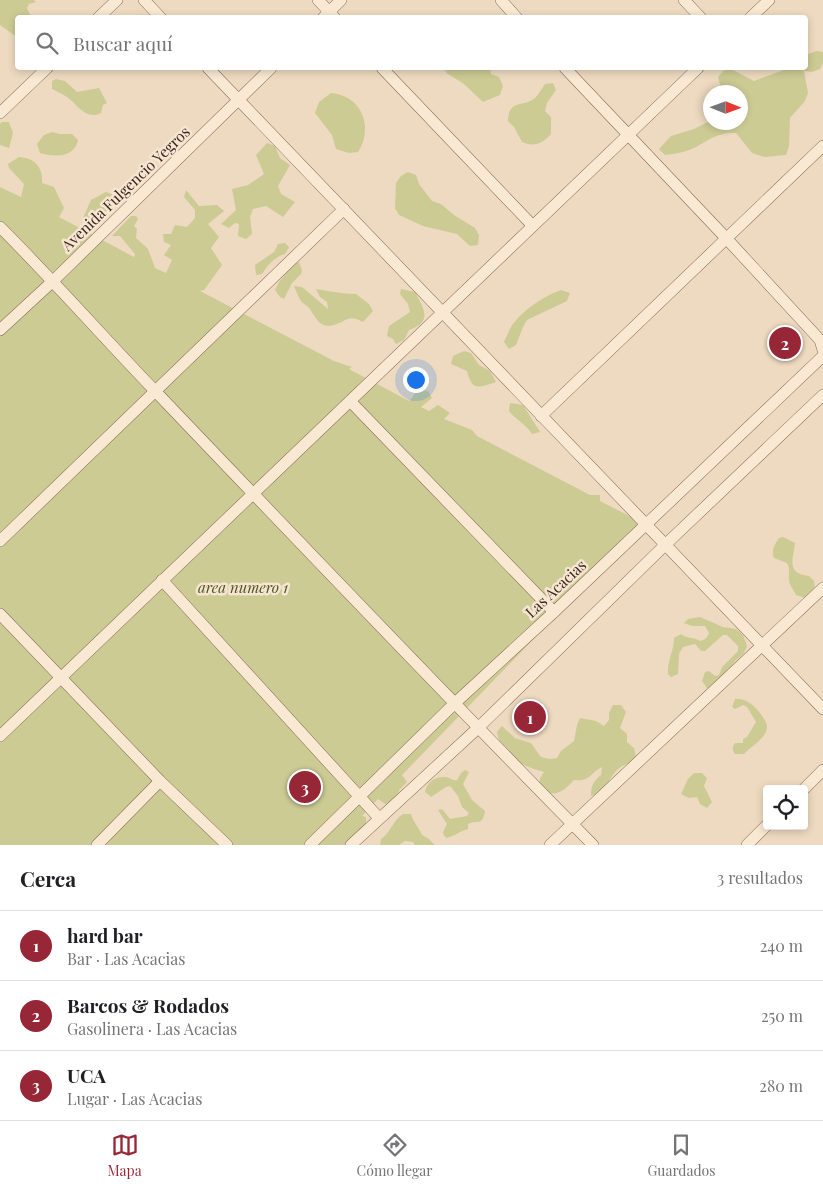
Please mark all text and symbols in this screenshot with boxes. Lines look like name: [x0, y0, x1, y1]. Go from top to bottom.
search box: [15, 15, 808, 70]
icon: search: [33, 29, 61, 57]
text: Buscar aquí: [73, 30, 173, 56]
north arrow: [703, 85, 748, 130]
street label: Avenida Fulgencio Yegros: [56, 122, 194, 256]
pin: 2: [769, 324, 801, 362]
your location: [403, 367, 429, 393]
street label: Las Acacias: [521, 555, 590, 622]
park label: area numero 1: [198, 577, 288, 597]
pin: 1: [514, 698, 546, 736]
pin: 3: [289, 768, 321, 806]
map controls: [763, 785, 808, 830]
button: locate: [763, 785, 808, 830]
text: Cerca: [20, 864, 76, 892]
text: 3 resultados: [717, 867, 803, 888]
text: hard bar: [67, 922, 143, 948]
text: 1: [33, 935, 39, 956]
text: 240 m: [760, 935, 803, 956]
text: Bar · Las Acacias: [67, 948, 185, 969]
text: Barcos & Rodados: [67, 992, 229, 1018]
text: 2: [32, 1005, 40, 1026]
text: 250 m: [761, 1005, 803, 1026]
text: Gasolinera · Las Acacias: [67, 1018, 237, 1039]
text: UCA: [67, 1062, 106, 1088]
text: 3: [32, 1075, 40, 1096]
text: 280 m: [759, 1075, 803, 1096]
text: Lugar · Las Acacias: [67, 1088, 202, 1109]
tab: Mapa: [107, 1131, 142, 1180]
tab: Cómo llegar: [357, 1131, 433, 1180]
tab: Guardados: [647, 1131, 716, 1180]

